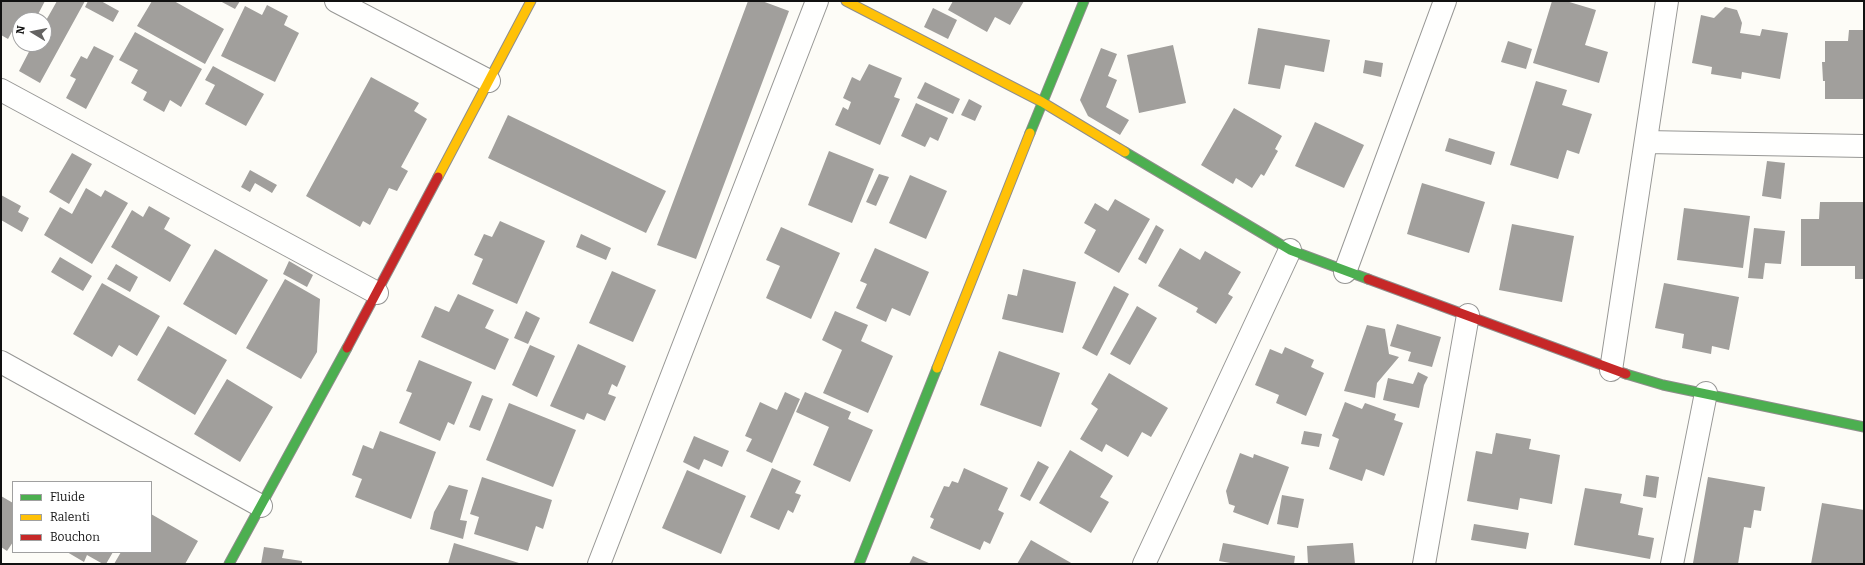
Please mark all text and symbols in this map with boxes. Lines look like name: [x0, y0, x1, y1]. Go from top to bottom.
north arrow: [12, 12, 52, 52]
text: N: [14, 25, 28, 35]
legend: [12, 481, 152, 553]
text: Fluide: [50, 490, 85, 504]
text: Ralenti: [50, 510, 90, 524]
text: Bouchon: [50, 530, 100, 544]

